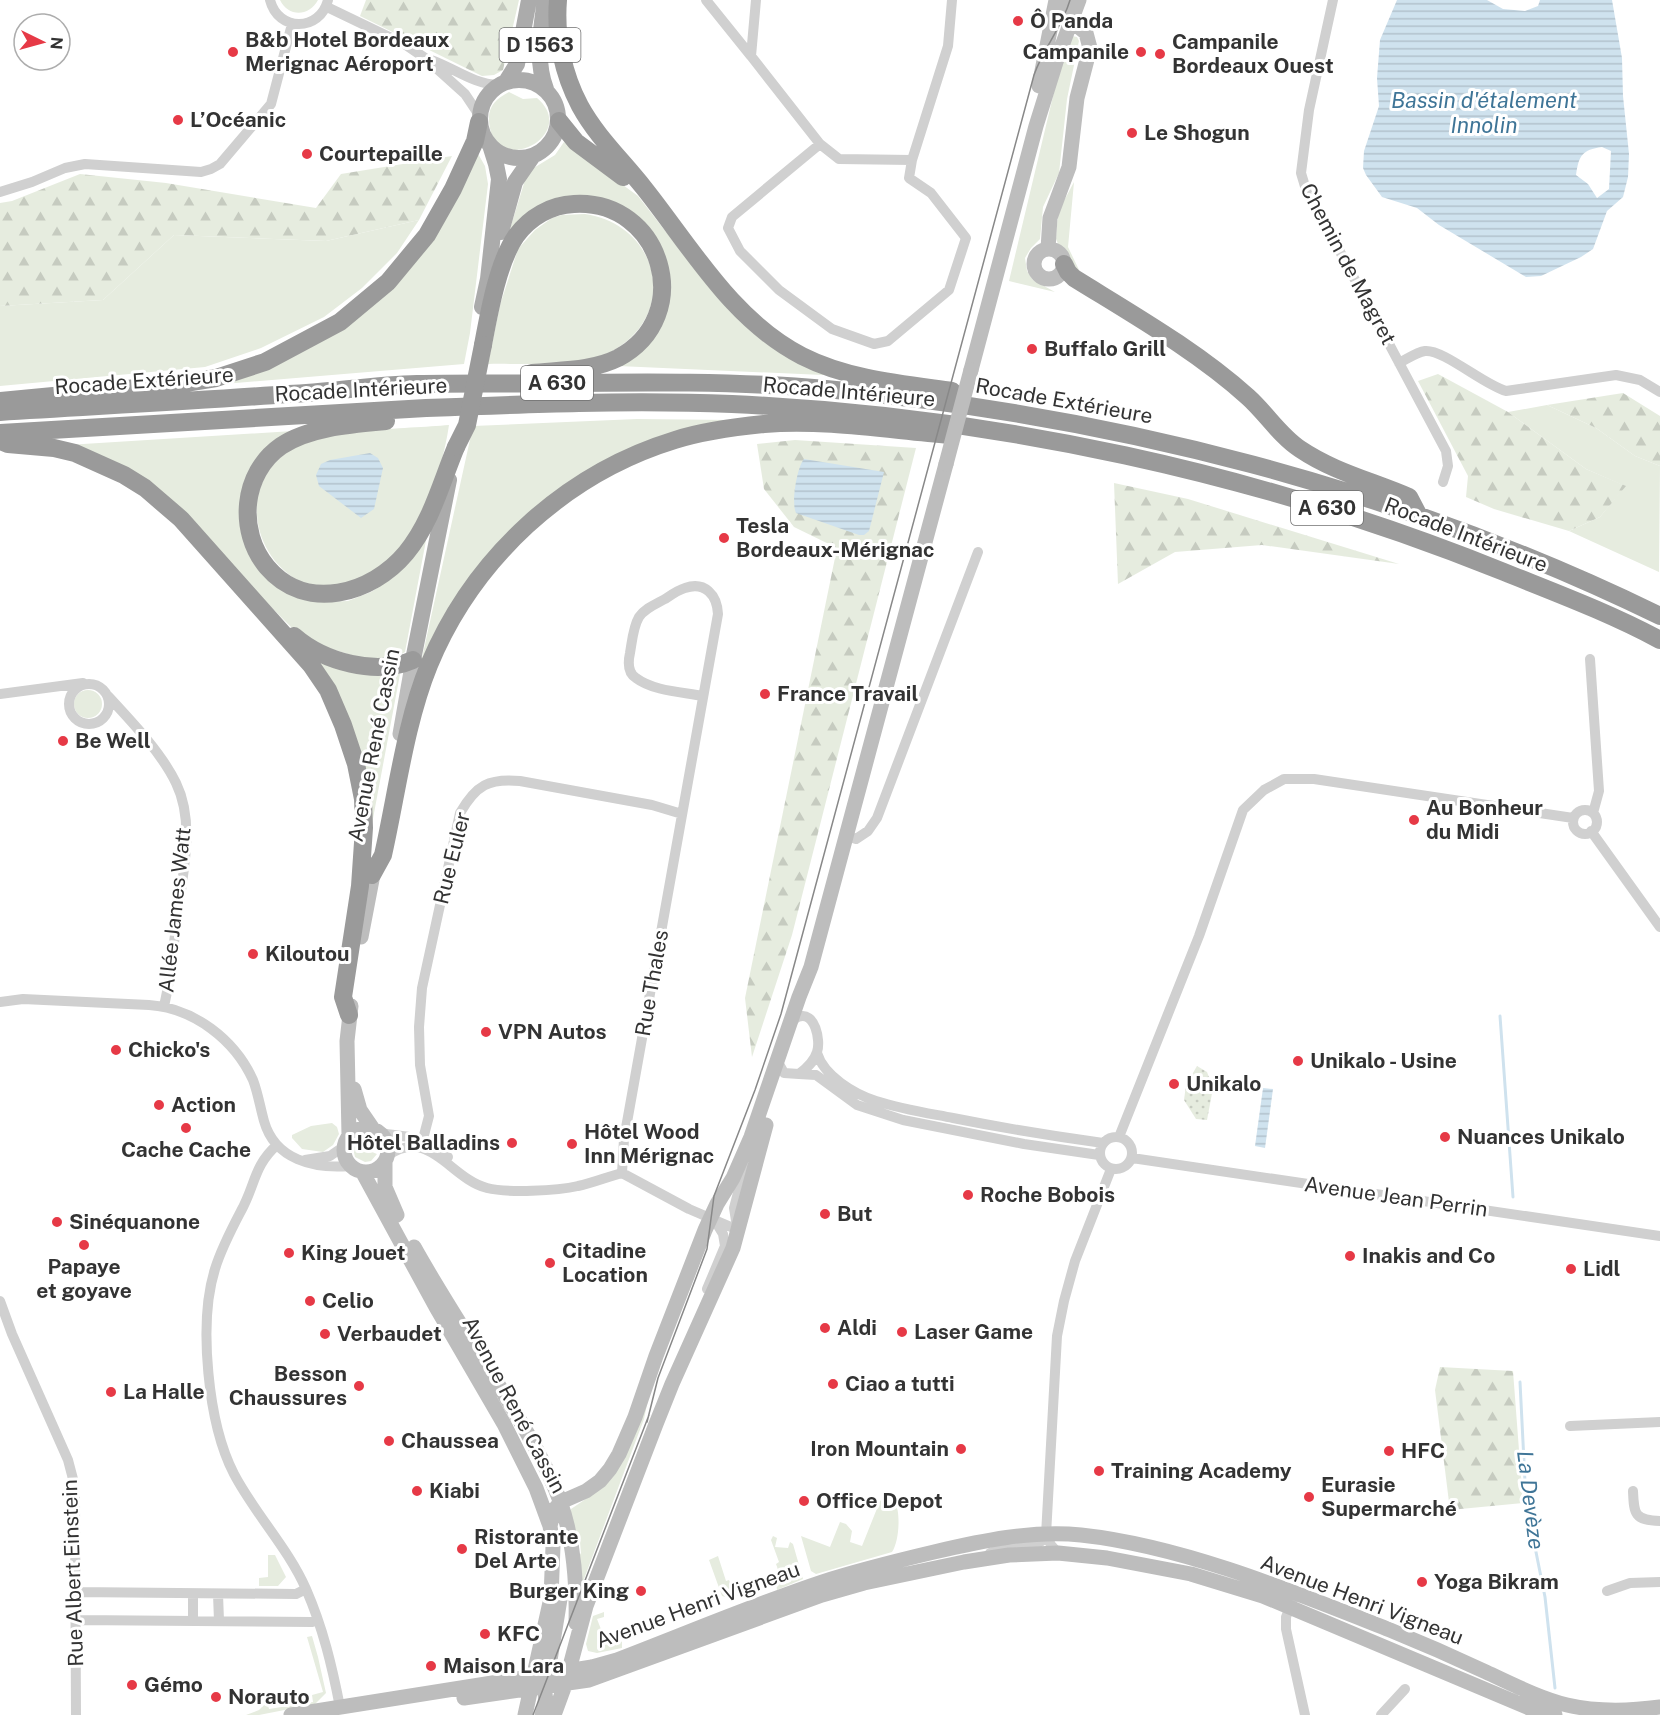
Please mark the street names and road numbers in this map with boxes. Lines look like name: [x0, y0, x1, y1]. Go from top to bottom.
road number: D 1563: [500, 28, 580, 62]
street label: Chemin de Magret: [1295, 179, 1402, 349]
street label: Rocade Extérieure: [54, 362, 234, 399]
road number: A 630: [521, 366, 593, 400]
street label: Rocade Intérieure: [274, 372, 448, 407]
street label: Rocade Intérieure: [762, 372, 936, 411]
street label: Rocade Extérieure: [974, 373, 1155, 428]
road number: A 630: [1291, 491, 1363, 525]
street label: Rocade Intérieure: [1381, 492, 1551, 577]
street label: Avenue René Cassin: [343, 646, 405, 844]
street label: Rue Euler: [428, 809, 475, 907]
street label: Allée James Watt: [153, 826, 196, 994]
street label: Rue Thales: [630, 928, 673, 1038]
street label: Avenue Jean Perrin: [1303, 1171, 1489, 1222]
street label: Avenue René Cassin: [457, 1312, 572, 1497]
street label: Rue Albert Einstein: [57, 1479, 88, 1667]
street label: Avenue Henri Vigneau: [1257, 1549, 1467, 1650]
street label: Avenue Henri Vigneau: [592, 1556, 803, 1653]

